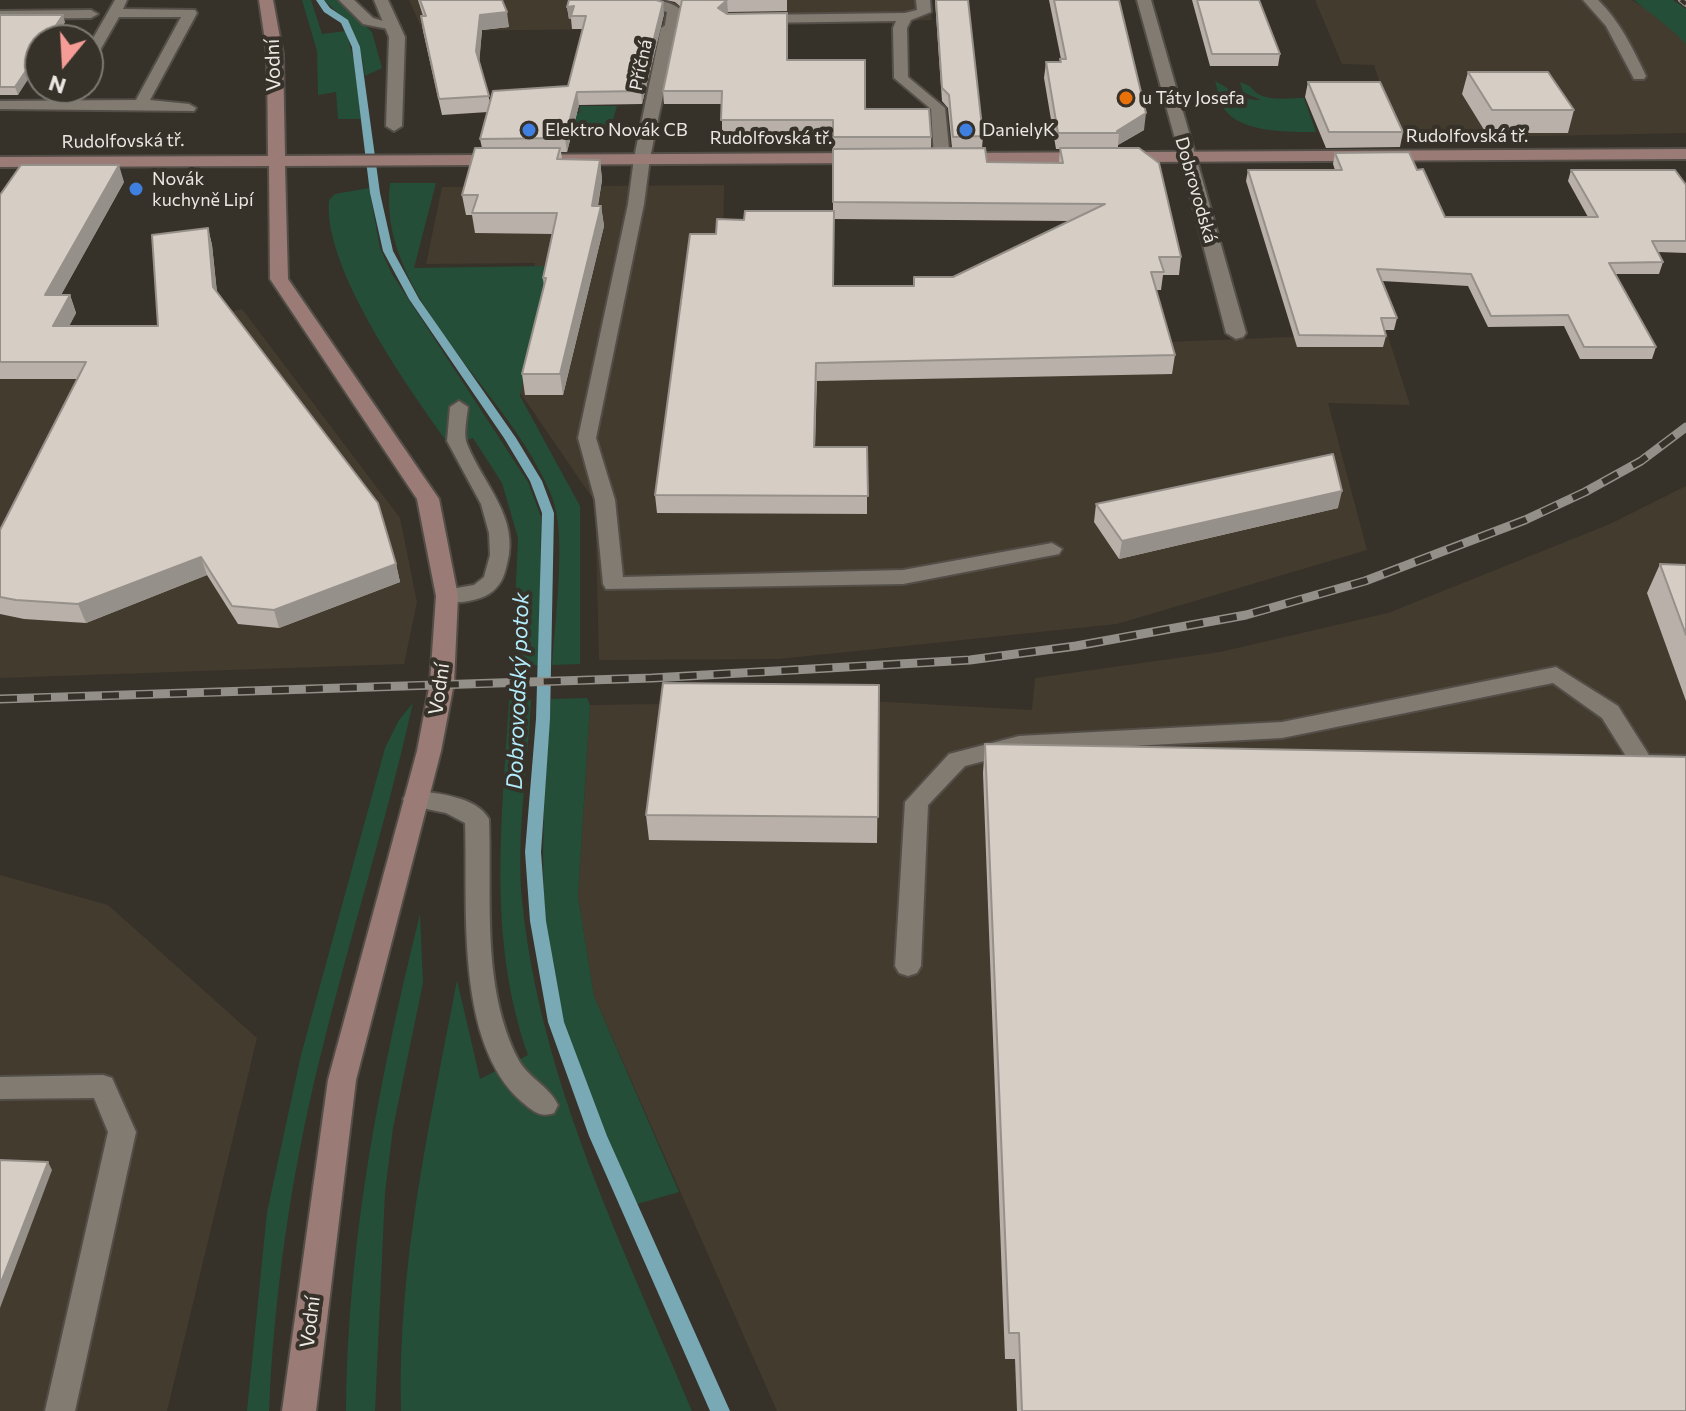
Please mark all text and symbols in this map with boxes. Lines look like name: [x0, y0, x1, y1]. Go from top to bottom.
north arrow: [24, 24, 104, 104]
street label: Příčná: [625, 37, 657, 93]
street label: Vodní: [260, 38, 286, 92]
text: N: [45, 70, 69, 101]
place label: u Táty Josefa: [1142, 87, 1245, 109]
marker: u Táty Josefa: [1117, 89, 1135, 107]
place label: Elektro Novák CB: [545, 119, 688, 141]
place label: DanielyK: [982, 119, 1055, 141]
marker: Elektro Novák CB: [520, 121, 538, 139]
marker: DanielyK: [957, 121, 975, 139]
street label: Rudolfovská tř.: [1406, 125, 1528, 147]
street label: Rudolfovská tř.: [710, 127, 832, 149]
street label: Rudolfovská tř.: [62, 129, 184, 153]
street label: Dobrovodská: [1171, 134, 1221, 246]
place label: Novák kuchyně Lipí: [152, 168, 254, 210]
marker: Novák kuchyně Lipí: [127, 180, 145, 198]
water label: Dobrovodský potok: [501, 592, 535, 790]
street label: Vodní: [423, 661, 455, 717]
street label: Vodní: [295, 1295, 325, 1349]

